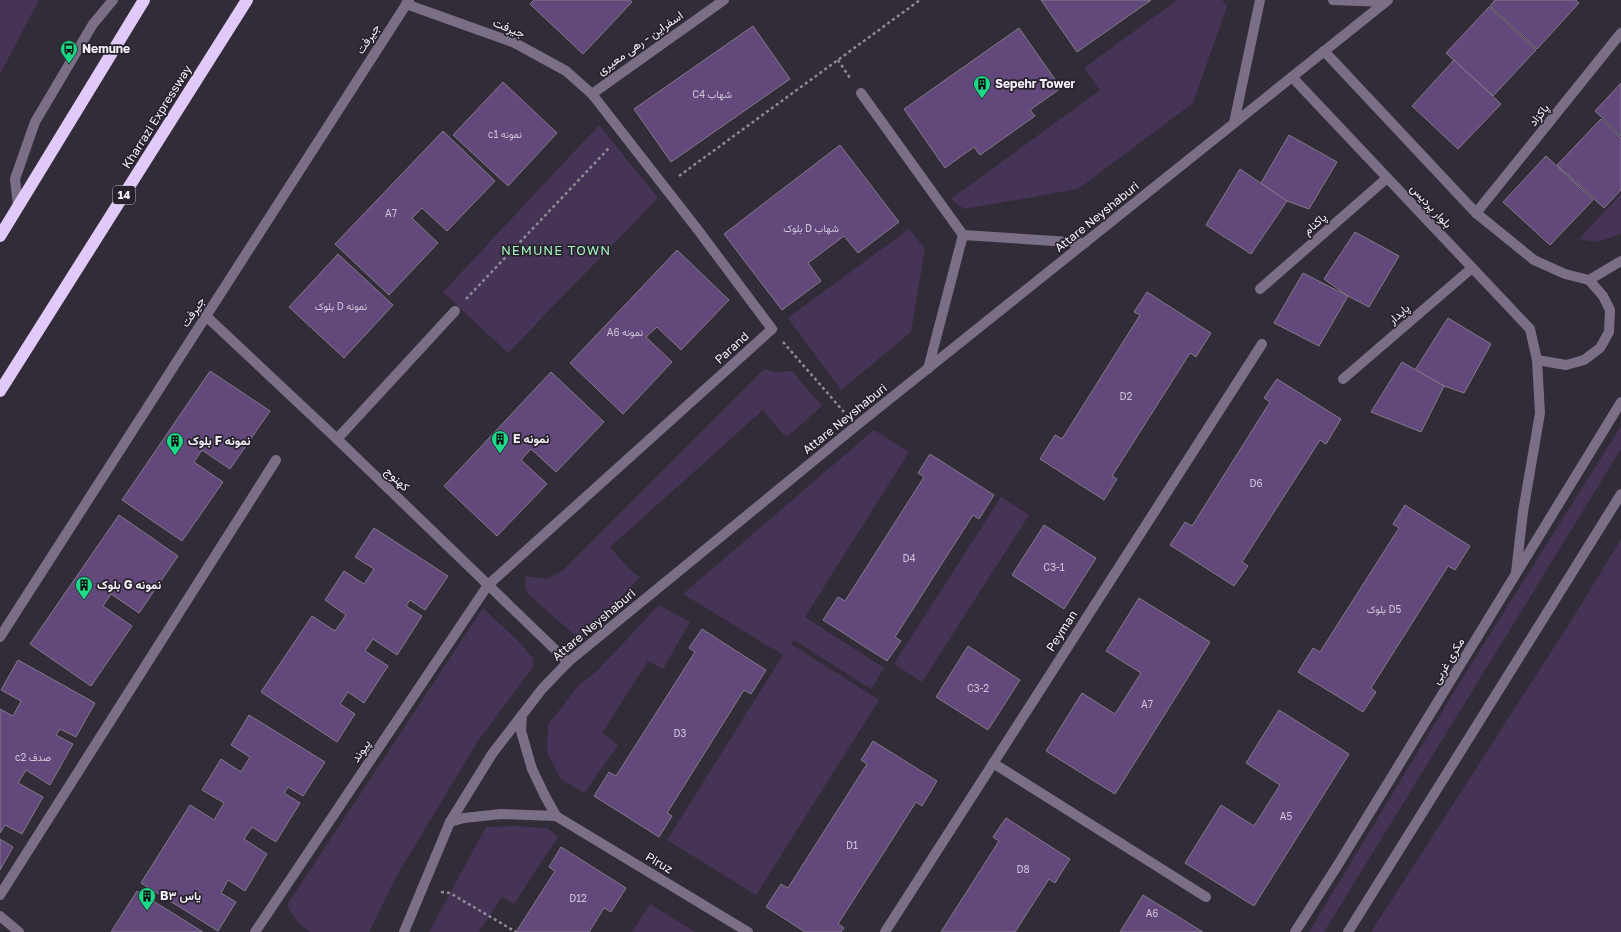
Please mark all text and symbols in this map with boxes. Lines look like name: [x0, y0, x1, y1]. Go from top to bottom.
street label: اسفراين - رهی معیری: [594, 7, 686, 79]
street label: جیرفت: [491, 14, 527, 42]
street label: جيرفت: [352, 21, 384, 57]
bus stop icon: Nemune: [59, 39, 79, 64]
place label: Nemune: [82, 41, 130, 56]
street label: Kharrazi Expressway: [119, 62, 195, 171]
building icon: Sepehr Tower: [972, 74, 992, 99]
place label: Sepehr Tower: [995, 76, 1075, 91]
house number: C4 شهاب: [692, 88, 732, 101]
street label: پاکزاد: [1525, 100, 1553, 130]
house number: c1 نمونه: [488, 128, 522, 141]
street label: Attare Neyshaburi: [1052, 178, 1142, 255]
street label: بلوار پردیس: [1406, 181, 1456, 231]
road number: 14: [113, 186, 135, 204]
house number: A7: [385, 207, 397, 219]
street label: پاکنام: [1300, 209, 1330, 239]
house number: بلوک D شهاب: [783, 222, 839, 235]
district label: NEMUNE TOWN: [501, 242, 611, 258]
street label: جيرفت: [177, 294, 209, 330]
house number: بلوک D نمونه: [315, 300, 367, 313]
street label: پایدار: [1384, 300, 1413, 329]
house number: A6 نمونه: [607, 326, 643, 339]
street label: Parand: [712, 328, 752, 367]
street label: Attare Neyshaburi: [800, 380, 890, 457]
house number: D2: [1120, 390, 1133, 402]
building icon: E نمونه: [490, 429, 510, 454]
building icon: بلوک F نمونه: [165, 431, 185, 456]
place label: E نمونه: [513, 431, 550, 447]
place label: بلوک F نمونه: [188, 433, 251, 449]
street label: كهنوج: [380, 463, 413, 495]
house number: D6: [1249, 477, 1263, 489]
house number: D4: [902, 552, 916, 564]
house number: C3-1: [1043, 561, 1065, 573]
building icon: بلوک G نمونه: [74, 575, 94, 600]
place label: بلوک G نمونه: [97, 577, 162, 593]
street label: Attare Neyshaburi: [549, 585, 638, 664]
house number: بلوک D5: [1367, 603, 1402, 616]
street label: Peyman: [1043, 607, 1080, 654]
street label: مکری غربی: [1428, 635, 1468, 687]
house number: C3-2: [967, 682, 989, 694]
house number: A7: [1141, 698, 1153, 710]
house number: D3: [674, 727, 687, 739]
street label: پیوند: [348, 736, 374, 766]
house number: c2 صدف: [15, 751, 51, 763]
house number: A5: [1280, 810, 1292, 822]
house number: D1: [846, 839, 858, 851]
street label: Piruz: [643, 849, 676, 877]
house number: D8: [1016, 863, 1030, 875]
building icon: B۳ یاس: [137, 886, 157, 911]
place label: B۳ یاس: [160, 888, 201, 903]
house number: D12: [569, 892, 587, 904]
house number: A6: [1146, 907, 1158, 919]

